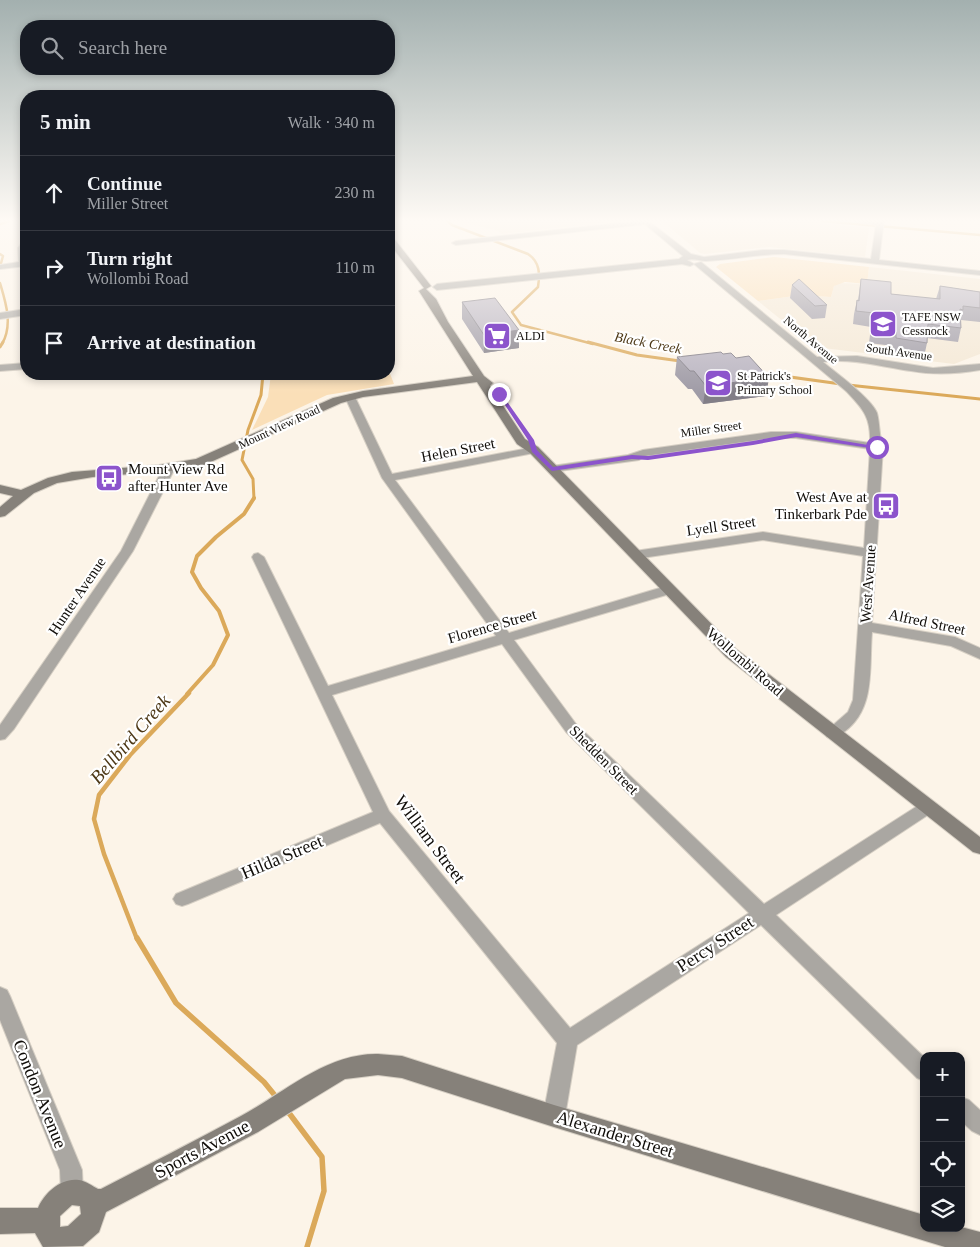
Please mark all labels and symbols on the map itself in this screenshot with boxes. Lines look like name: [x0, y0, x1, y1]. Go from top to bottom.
school or university icon: TAFE NSW Cessnock: [868, 309, 898, 339]
place label: TAFE NSW Cessnock: [902, 310, 961, 338]
street label: North Avenue: [781, 313, 841, 367]
supermarket icon: ALDI: [482, 321, 512, 351]
place label: ALDI: [516, 329, 545, 343]
water label: Black Creek: [613, 329, 684, 357]
street label: South Avenue: [865, 340, 933, 364]
school or university icon: St Patrick's Primary School: [703, 368, 733, 398]
place label: St Patrick's Primary School: [737, 369, 813, 397]
route end: [488, 383, 511, 406]
street label: Mount View Road: [236, 402, 322, 452]
street label: Miller Street: [680, 418, 743, 440]
street label: Helen Street: [420, 435, 497, 465]
route start: [866, 436, 889, 459]
place label: Mount View Rd after Hunter Ave: [128, 461, 228, 494]
bus stop icon: Mount View Rd after Hunter Ave: [94, 463, 124, 493]
place label: West Ave at Tinkerbark Pde: [775, 489, 868, 522]
bus stop icon: West Ave at Tinkerbark Pde: [871, 491, 901, 521]
street label: Lyell Street: [685, 513, 757, 539]
street label: West Avenue: [857, 544, 879, 624]
street label: Hunter Avenue: [45, 554, 109, 638]
street label: Florence Street: [446, 606, 539, 646]
street label: Alfred Street: [887, 606, 968, 638]
street label: Wollombi Road: [704, 625, 786, 700]
water label: Bellbird Creek: [86, 690, 175, 788]
street label: Shedden Street: [566, 722, 642, 798]
street label: William Street: [390, 791, 470, 887]
street label: Hilda Street: [238, 831, 326, 883]
street label: Percy Street: [673, 912, 757, 976]
street label: Condon Avenue: [9, 1037, 71, 1151]
street label: Alexander Street: [554, 1107, 676, 1161]
street label: Sports Avenue: [151, 1116, 253, 1182]

